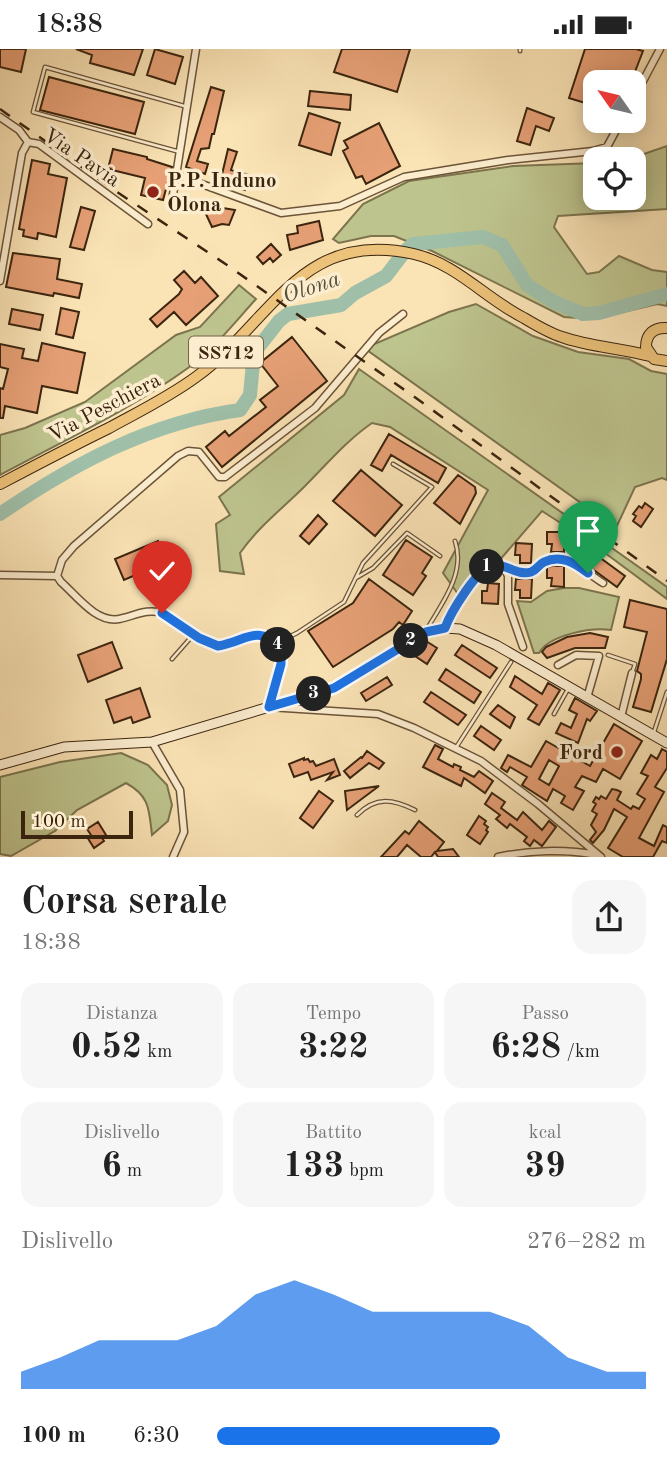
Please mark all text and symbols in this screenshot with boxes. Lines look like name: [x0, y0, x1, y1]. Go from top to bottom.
text: 18:38: [35, 12, 103, 38]
north arrow: [583, 70, 646, 133]
map controls: [583, 70, 646, 210]
street label: Via Pavia: [39, 125, 123, 191]
button: locate: [583, 147, 646, 210]
place label: P.P. Induno Olona: [167, 171, 277, 216]
marker: P.P. Induno Olona: [145, 184, 161, 200]
water label: Olona: [280, 267, 343, 307]
road number: SS712: [189, 337, 263, 367]
street label: Via Peschiera: [45, 370, 164, 447]
pin: [558, 501, 618, 573]
icon: arrive: [569, 512, 607, 550]
pin: [132, 541, 192, 613]
pin: 1: [470, 549, 504, 585]
icon: check: [143, 552, 181, 590]
text: 1: [481, 557, 492, 576]
pin: 2: [394, 623, 428, 659]
pin: 4: [260, 627, 296, 663]
text: 2: [405, 631, 416, 650]
text: 4: [272, 635, 283, 654]
pin: 3: [296, 677, 332, 711]
text: 3: [308, 684, 319, 703]
place label: Ford: [559, 743, 603, 764]
marker: Ford: [609, 744, 625, 760]
scale bar: [21, 807, 133, 839]
text: 100 m: [32, 813, 85, 832]
button: share: [572, 880, 646, 954]
text: Corsa serale: [21, 884, 228, 922]
text: 18:38: [21, 931, 81, 954]
text: Distanza: [86, 1005, 158, 1024]
text: Tempo: [306, 1005, 361, 1024]
text: Passo: [521, 1005, 569, 1024]
text: 0.52: [71, 1030, 142, 1065]
text: 3:22: [298, 1030, 369, 1065]
text: 6:28: [490, 1030, 561, 1065]
text: km: [142, 1043, 172, 1062]
text: /km: [561, 1043, 600, 1062]
text: Dislivello: [84, 1124, 160, 1143]
text: Battito: [305, 1124, 362, 1143]
text: kcal: [529, 1124, 562, 1143]
text: 6: [101, 1149, 122, 1184]
text: 133: [283, 1149, 344, 1184]
text: 39: [525, 1149, 565, 1184]
text: m: [122, 1162, 142, 1181]
text: bpm: [344, 1162, 384, 1181]
text: Dislivello: [21, 1230, 113, 1253]
text: 276–282 m: [527, 1230, 646, 1253]
text: 100 m: [21, 1424, 86, 1447]
text: 6:30: [133, 1424, 179, 1447]

